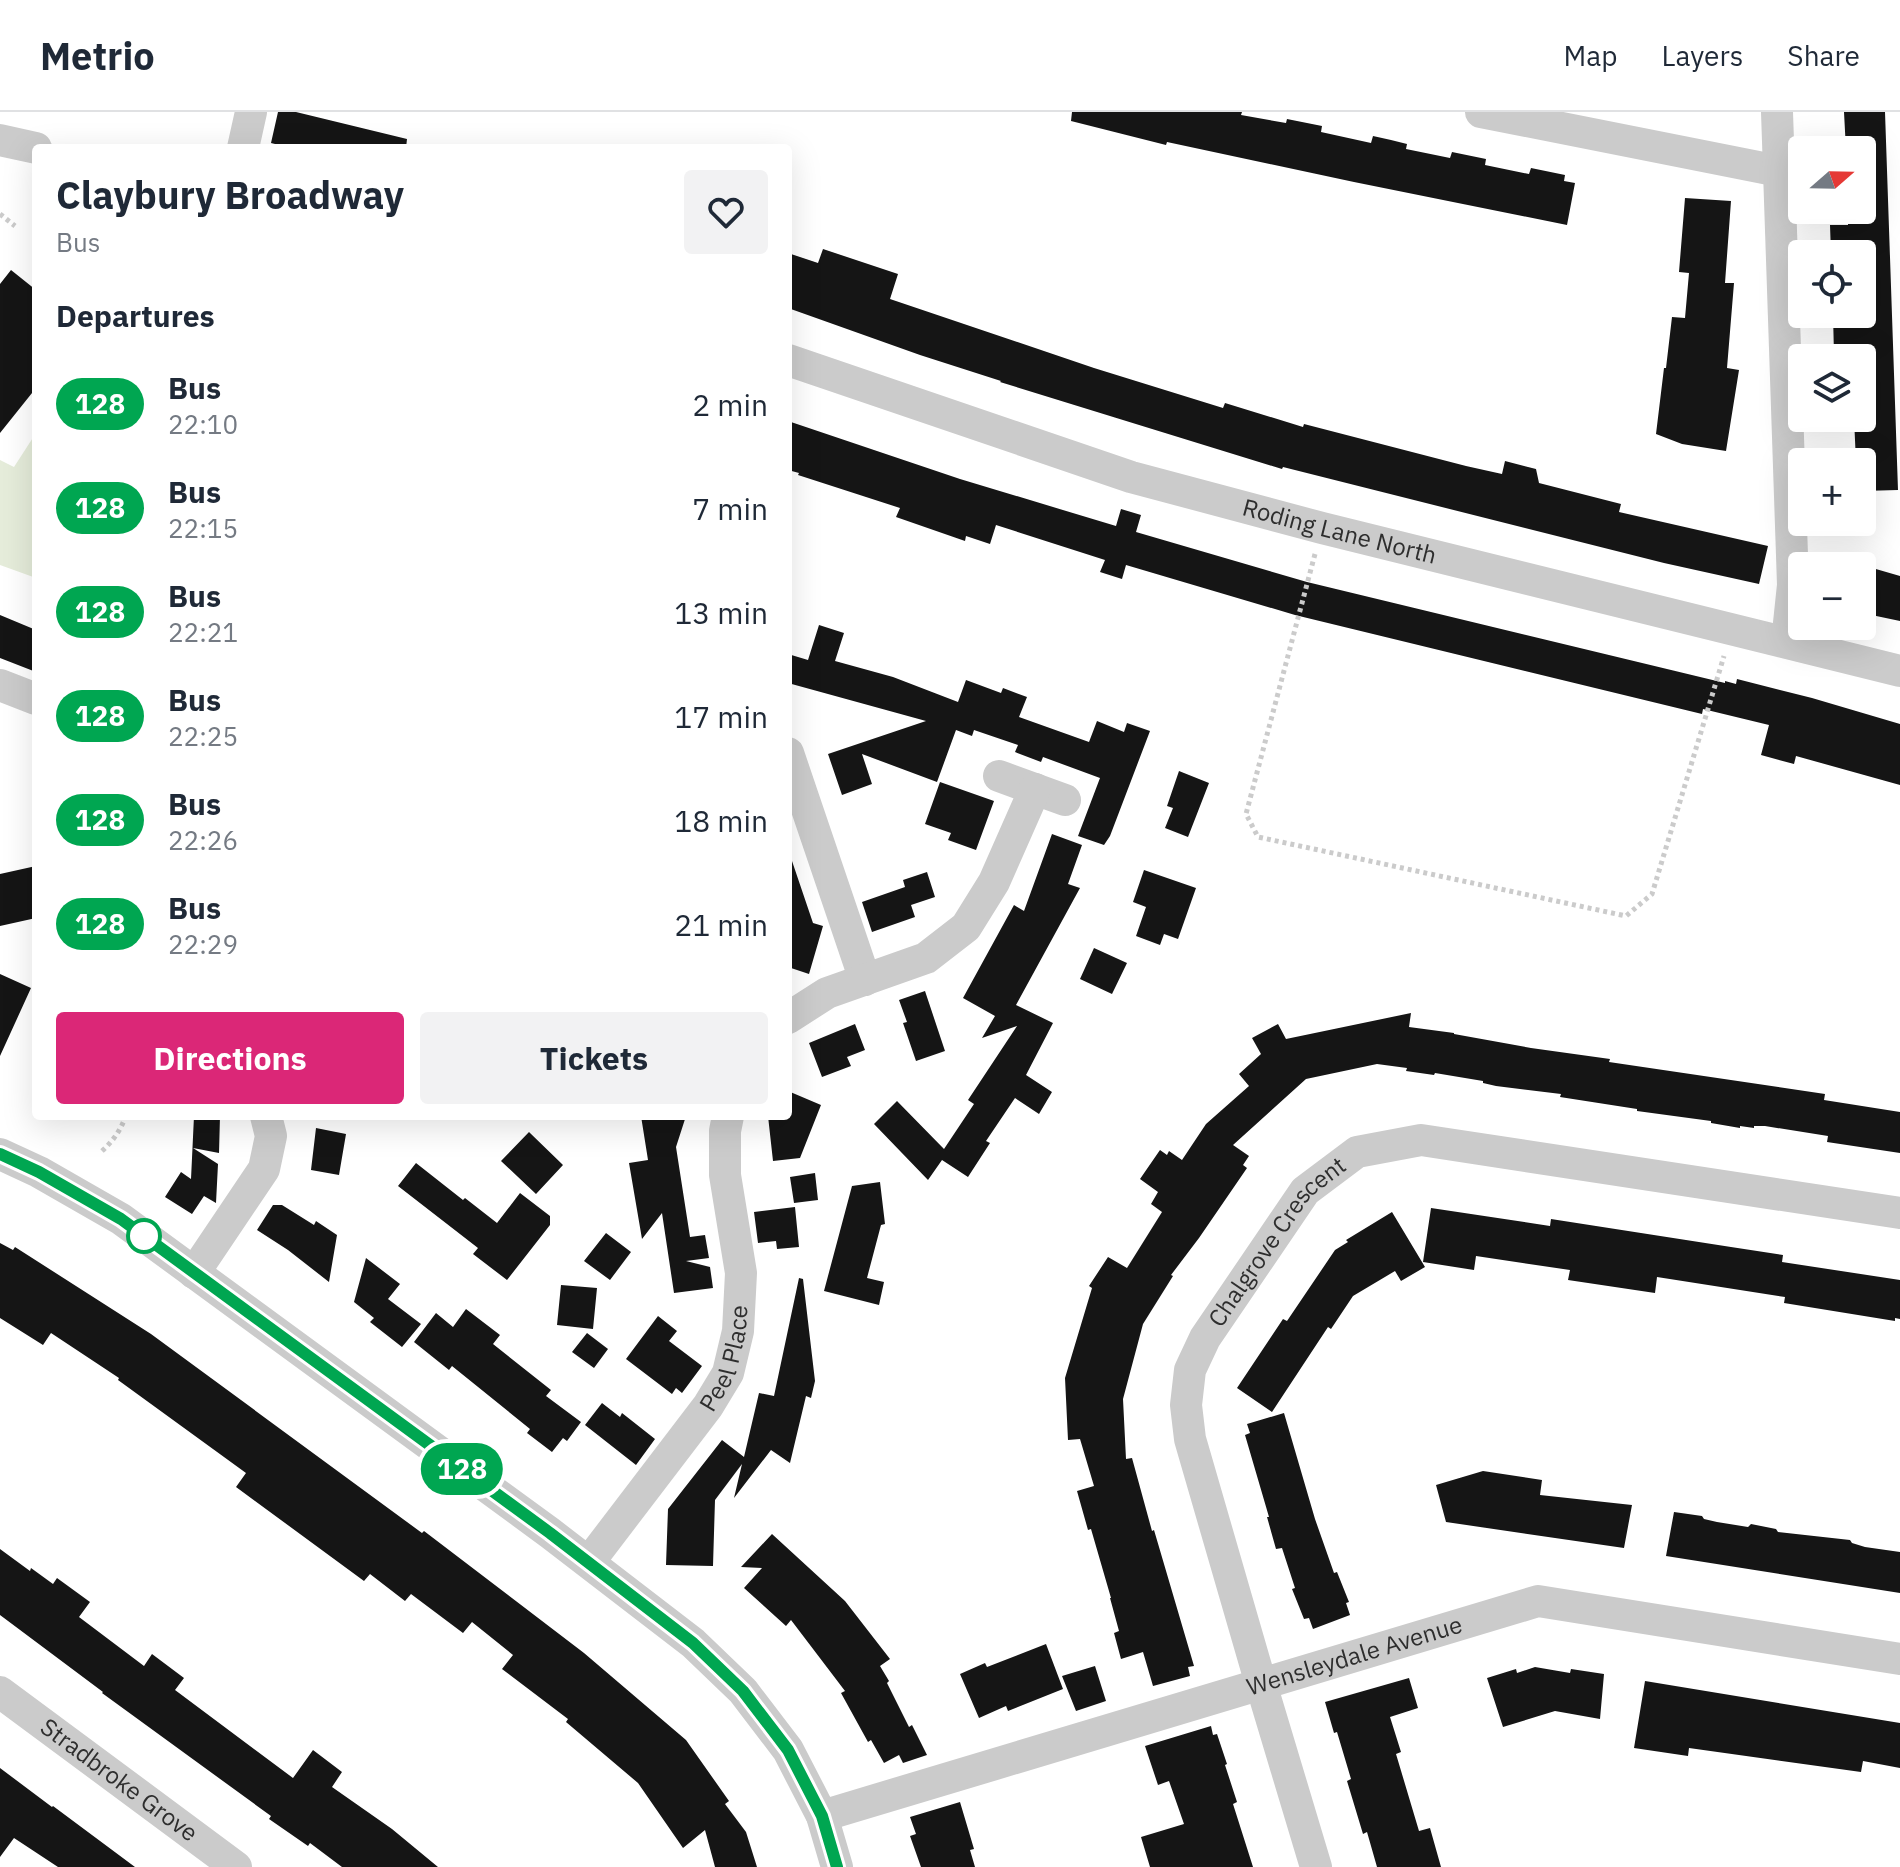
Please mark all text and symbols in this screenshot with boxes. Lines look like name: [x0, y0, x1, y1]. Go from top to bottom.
text: Metrio: [40, 31, 155, 80]
text: Map: [1563, 37, 1617, 74]
text: Layers: [1661, 37, 1743, 74]
text: Share: [1787, 37, 1860, 74]
north arrow: [1788, 136, 1876, 224]
map controls: [1788, 136, 1876, 640]
text: Claybury Broadway: [56, 170, 404, 219]
button: heart: [684, 170, 768, 254]
text: Bus: [56, 225, 100, 259]
button: locate: [1788, 240, 1876, 328]
text: Departures: [56, 296, 215, 335]
button: layers: [1788, 344, 1876, 432]
text: Bus: [168, 368, 221, 407]
text: 128: [75, 385, 125, 422]
text: 2 min: [692, 385, 768, 424]
text: 22:10: [168, 407, 238, 441]
button: +: [1788, 448, 1876, 536]
text: Bus: [168, 472, 221, 511]
text: 128: [75, 489, 125, 526]
text: 7 min: [692, 489, 768, 528]
street label: Roding Lane North: [1239, 491, 1440, 571]
text: 22:15: [168, 511, 238, 545]
button: −: [1788, 552, 1876, 640]
text: Bus: [168, 576, 221, 615]
text: 128: [75, 593, 125, 630]
text: 13 min: [674, 593, 768, 632]
text: 22:21: [168, 615, 238, 649]
text: Bus: [168, 680, 221, 719]
text: 128: [75, 697, 125, 734]
text: 17 min: [674, 697, 768, 736]
text: 22:25: [168, 719, 238, 753]
text: Bus: [168, 784, 221, 823]
text: 128: [75, 801, 125, 838]
text: 18 min: [674, 801, 768, 840]
text: 22:26: [168, 823, 238, 857]
text: Bus: [168, 888, 221, 927]
text: 128: [75, 905, 125, 942]
text: 21 min: [674, 905, 768, 944]
text: 22:29: [168, 927, 238, 961]
button: Directions: [56, 1012, 404, 1104]
button: Tickets: [420, 1012, 768, 1104]
street label: Chalgrove Crescent: [1200, 1149, 1352, 1333]
unlabelled marker: [127, 1219, 161, 1253]
street label: Peel Place: [691, 1304, 754, 1417]
line badge: 128: [416, 1443, 508, 1495]
text: 128: [437, 1450, 487, 1487]
street label: Wensleydale Avenue: [1243, 1608, 1466, 1703]
street label: Stradbroke Grove: [34, 1710, 205, 1848]

